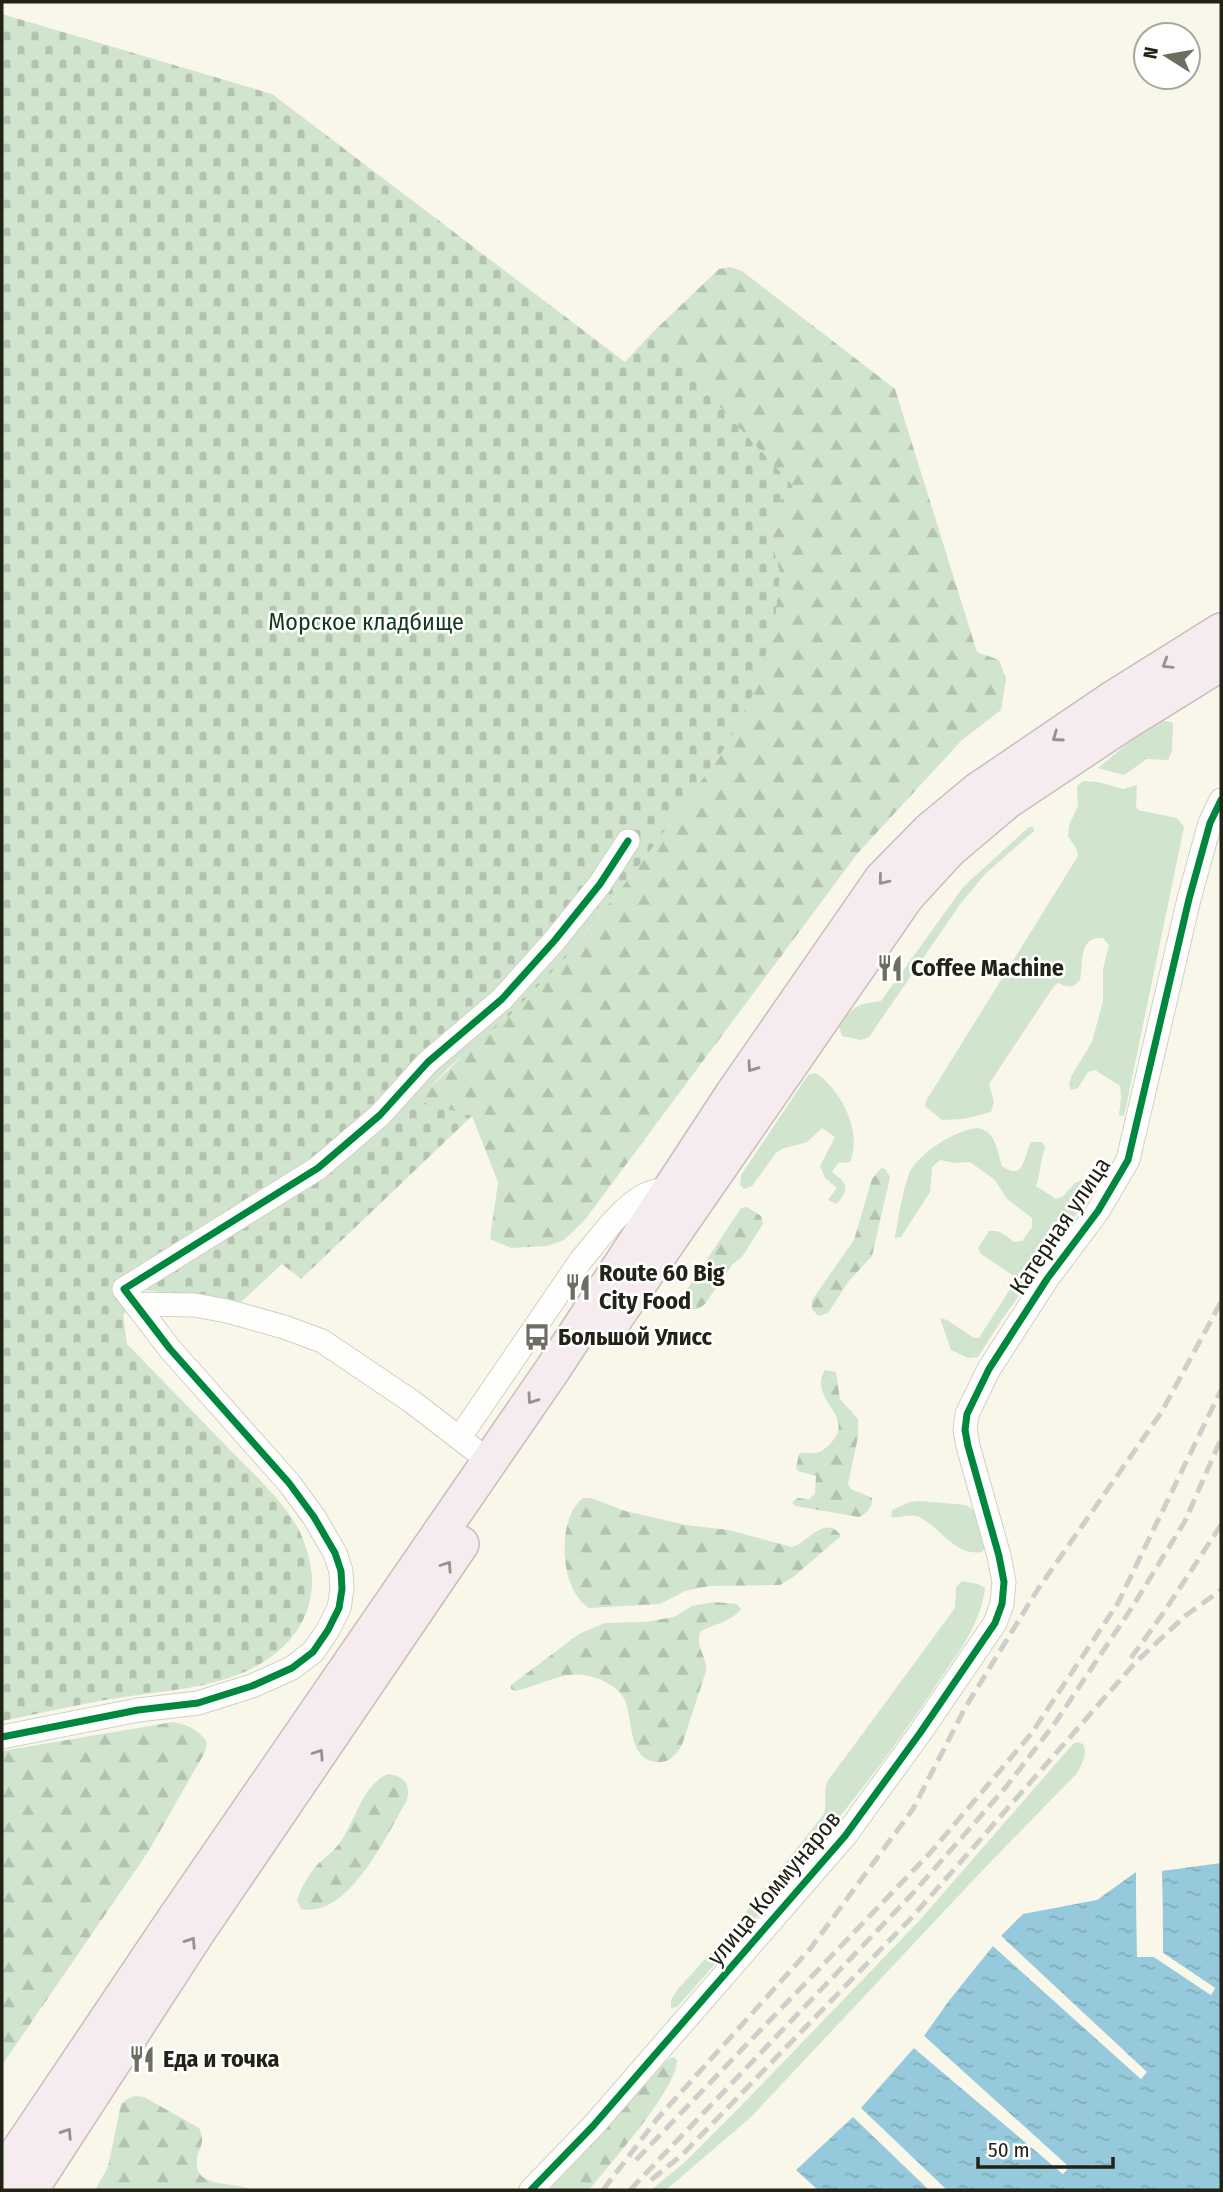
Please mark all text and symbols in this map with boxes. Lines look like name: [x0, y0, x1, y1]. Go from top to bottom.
north arrow: [1132, 21, 1202, 91]
text: N: [1138, 45, 1163, 61]
park label: Морское кладбище: [268, 608, 464, 636]
one-way arrow: [1162, 656, 1175, 669]
one-way arrow: [1052, 729, 1065, 742]
one-way arrow: [878, 873, 891, 885]
restaurant icon: Coffee Machine: [875, 953, 905, 983]
place label: Coffee Machine: [911, 954, 1064, 982]
one-way arrow: [748, 1059, 760, 1072]
street label: Катерная улица: [1004, 1152, 1116, 1300]
place label: Route 60 Big City Food: [599, 1259, 725, 1315]
restaurant icon: Route 60 Big City Food: [563, 1272, 593, 1302]
bus stop icon: Большой Улисс: [522, 1322, 552, 1352]
place label: Большой Улисс: [558, 1323, 712, 1351]
one-way arrow: [528, 1391, 540, 1404]
one-way arrow: [439, 1561, 451, 1574]
one-way arrow: [311, 1749, 323, 1762]
street label: улица Коммунаров: [701, 1805, 847, 1971]
one-way arrow: [182, 1937, 195, 1950]
restaurant icon: Еда и точка: [127, 2044, 157, 2074]
place label: Еда и точка: [163, 2045, 279, 2073]
scale bar: [978, 2126, 1113, 2170]
one-way arrow: [59, 2128, 71, 2141]
text: 50 m: [988, 2137, 1030, 2163]

